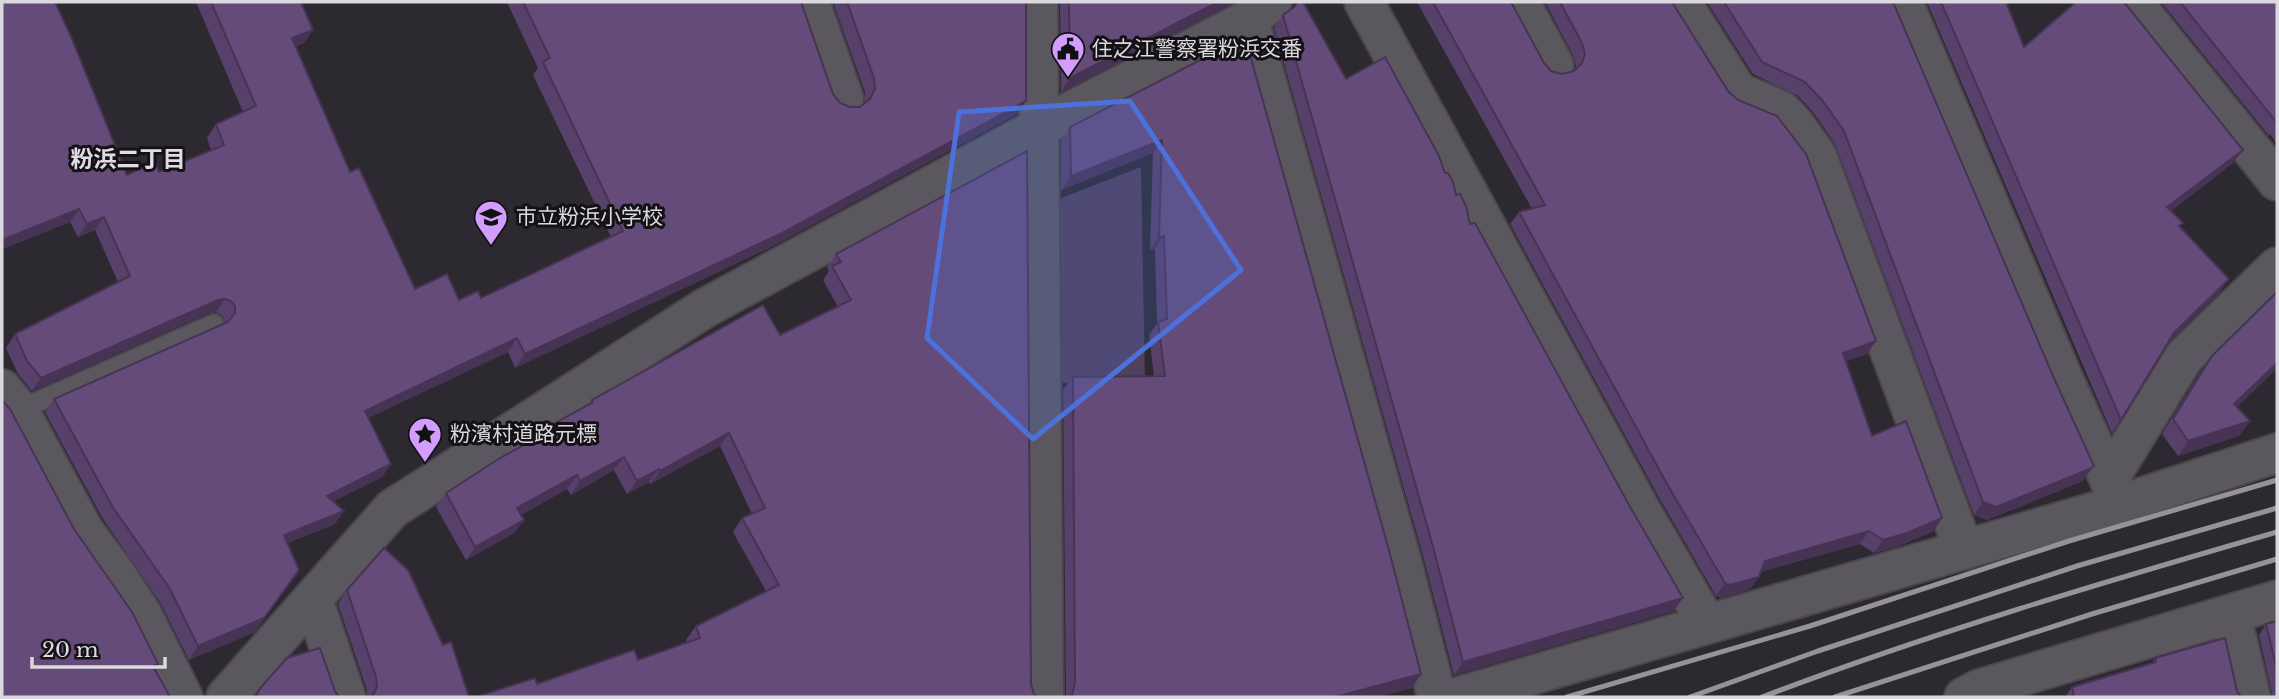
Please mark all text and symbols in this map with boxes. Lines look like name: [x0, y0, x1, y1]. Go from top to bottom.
public building icon: 住之江警察署粉浜交番: [1049, 30, 1087, 79]
place label: 住之江警察署粉浜交番: [1092, 36, 1302, 62]
district label: 粉浜二丁目: [71, 145, 186, 173]
school or university icon: 市立粉浜小学校: [472, 198, 510, 247]
place label: 市立粉浜小学校: [516, 204, 663, 230]
place icon: 粉濱村道路元標: [406, 415, 444, 464]
place label: 粉濱村道路元標: [450, 421, 597, 447]
scale bar: [32, 626, 164, 670]
text: 20 m: [42, 637, 99, 663]

